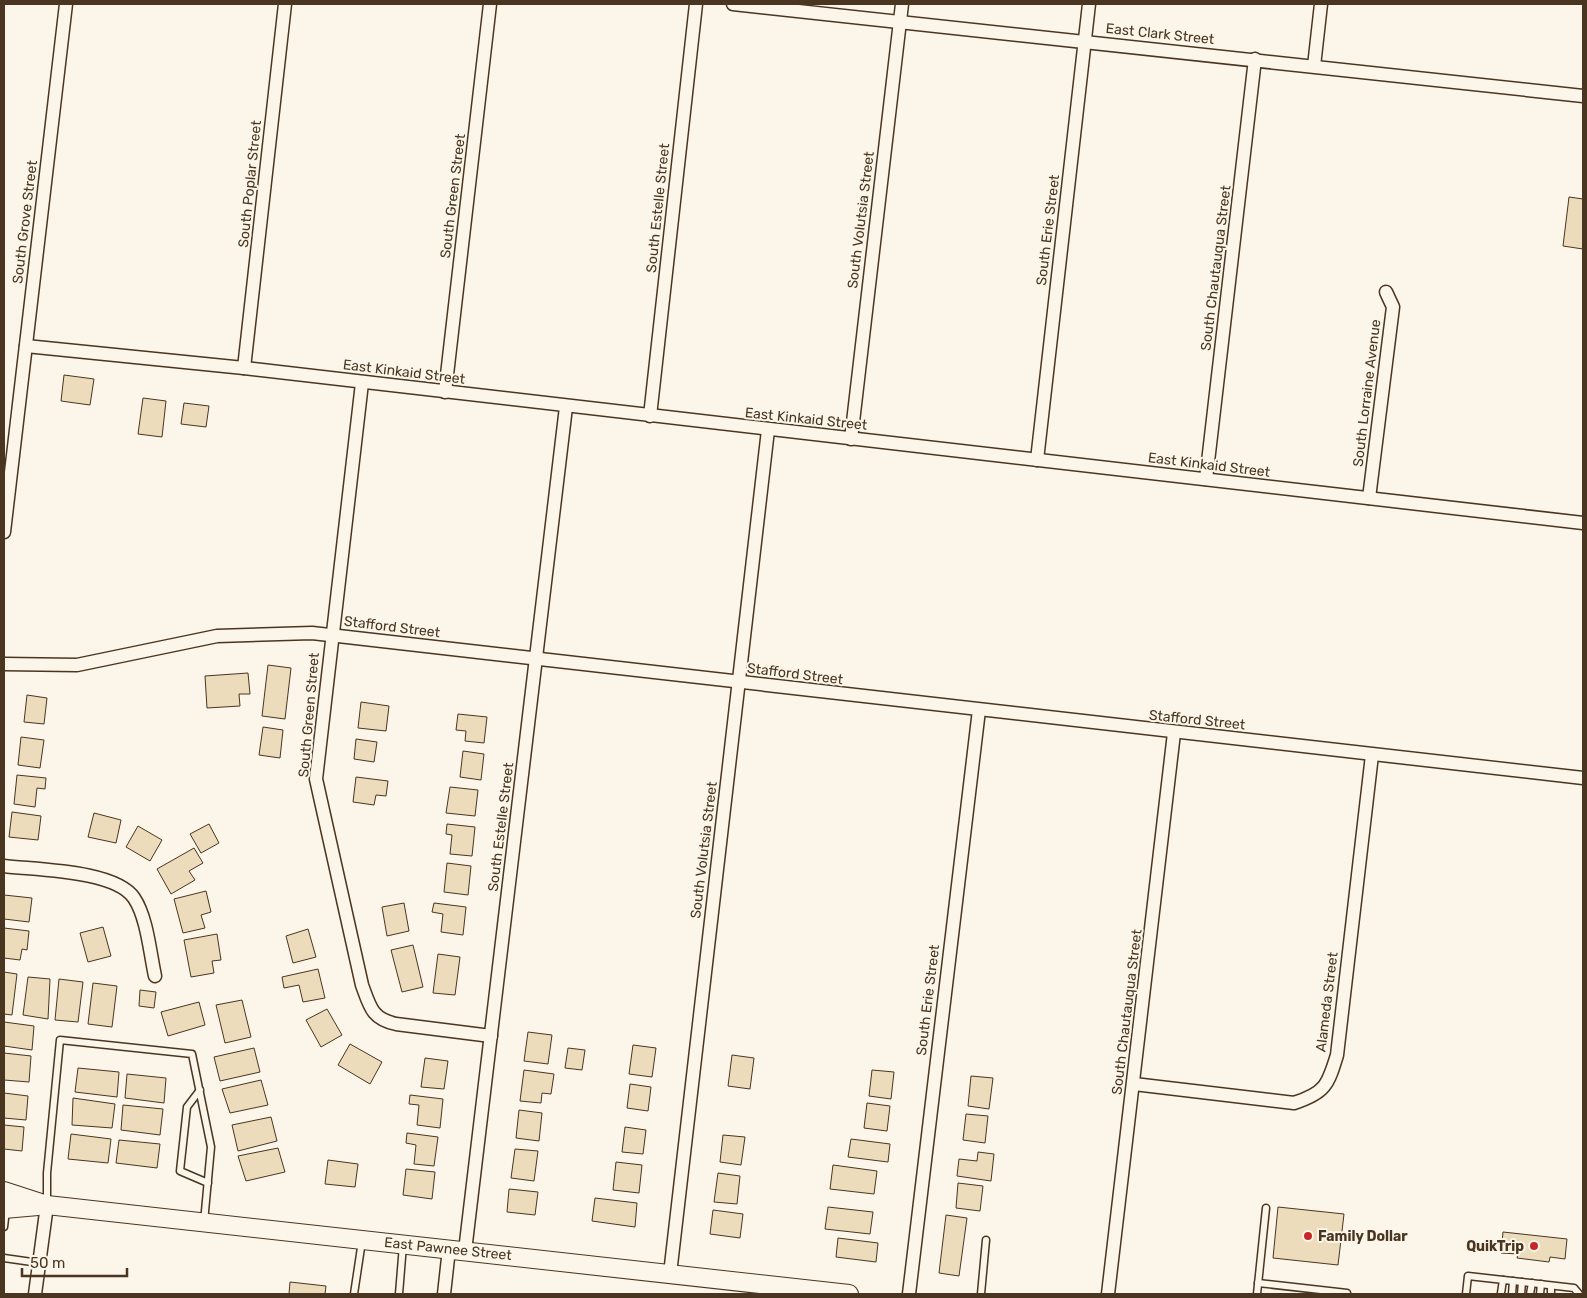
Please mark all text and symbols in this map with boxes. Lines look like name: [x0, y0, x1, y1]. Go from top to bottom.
street label: East Clark Street: [1105, 20, 1216, 48]
street label: South Poplar Street: [235, 119, 265, 248]
street label: South Green Street: [437, 132, 469, 259]
street label: South Estelle Street: [643, 142, 673, 274]
street label: South Volutsia Street: [844, 150, 878, 290]
street label: South Grove Street: [9, 159, 41, 285]
street label: South Erie Street: [1033, 173, 1063, 286]
street label: South Chautauqua Street: [1197, 184, 1235, 352]
street label: South Lorraine Avenue: [1350, 318, 1385, 468]
street label: East Kinkaid Street: [342, 356, 467, 388]
street label: East Kinkaid Street: [744, 404, 869, 434]
street label: East Kinkaid Street: [1147, 449, 1272, 481]
street label: Stafford Street: [343, 613, 442, 641]
street label: South Green Street: [295, 651, 323, 778]
street label: Stafford Street: [746, 660, 845, 688]
street label: Stafford Street: [1148, 706, 1247, 734]
street label: South Estelle Street: [485, 761, 517, 893]
street label: South Volutsia Street: [687, 780, 721, 920]
street label: South Chautauqua Street: [1108, 928, 1146, 1096]
street label: South Erie Street: [913, 943, 943, 1056]
street label: Alameda Street: [1312, 950, 1342, 1053]
place label: Family Dollar: [1318, 1228, 1408, 1245]
marker: Family Dollar: [1302, 1230, 1314, 1242]
street label: East Pawnee Street: [383, 1234, 513, 1264]
place label: QuikTrip: [1466, 1238, 1524, 1255]
marker: QuikTrip: [1528, 1240, 1540, 1252]
scale bar: [22, 1246, 128, 1278]
text: 50 m: [30, 1254, 65, 1272]

